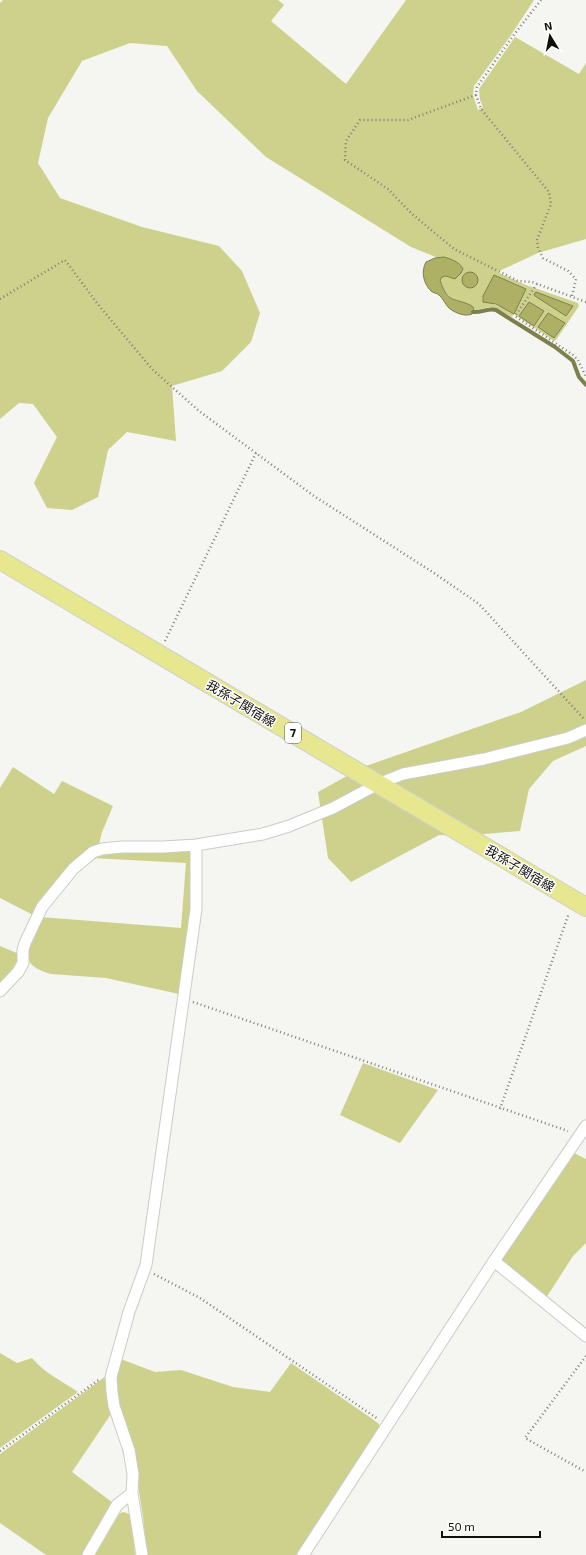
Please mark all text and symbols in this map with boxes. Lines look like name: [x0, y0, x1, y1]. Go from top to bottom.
north arrow: [530, 16, 570, 56]
text: N: [543, 19, 553, 33]
street label: 我孫子関宿線: [203, 676, 279, 730]
road number: 7: [285, 723, 301, 743]
street label: 我孫子関宿線: [482, 841, 558, 895]
scale bar: [442, 1513, 540, 1539]
text: 50 m: [448, 1519, 475, 1533]

